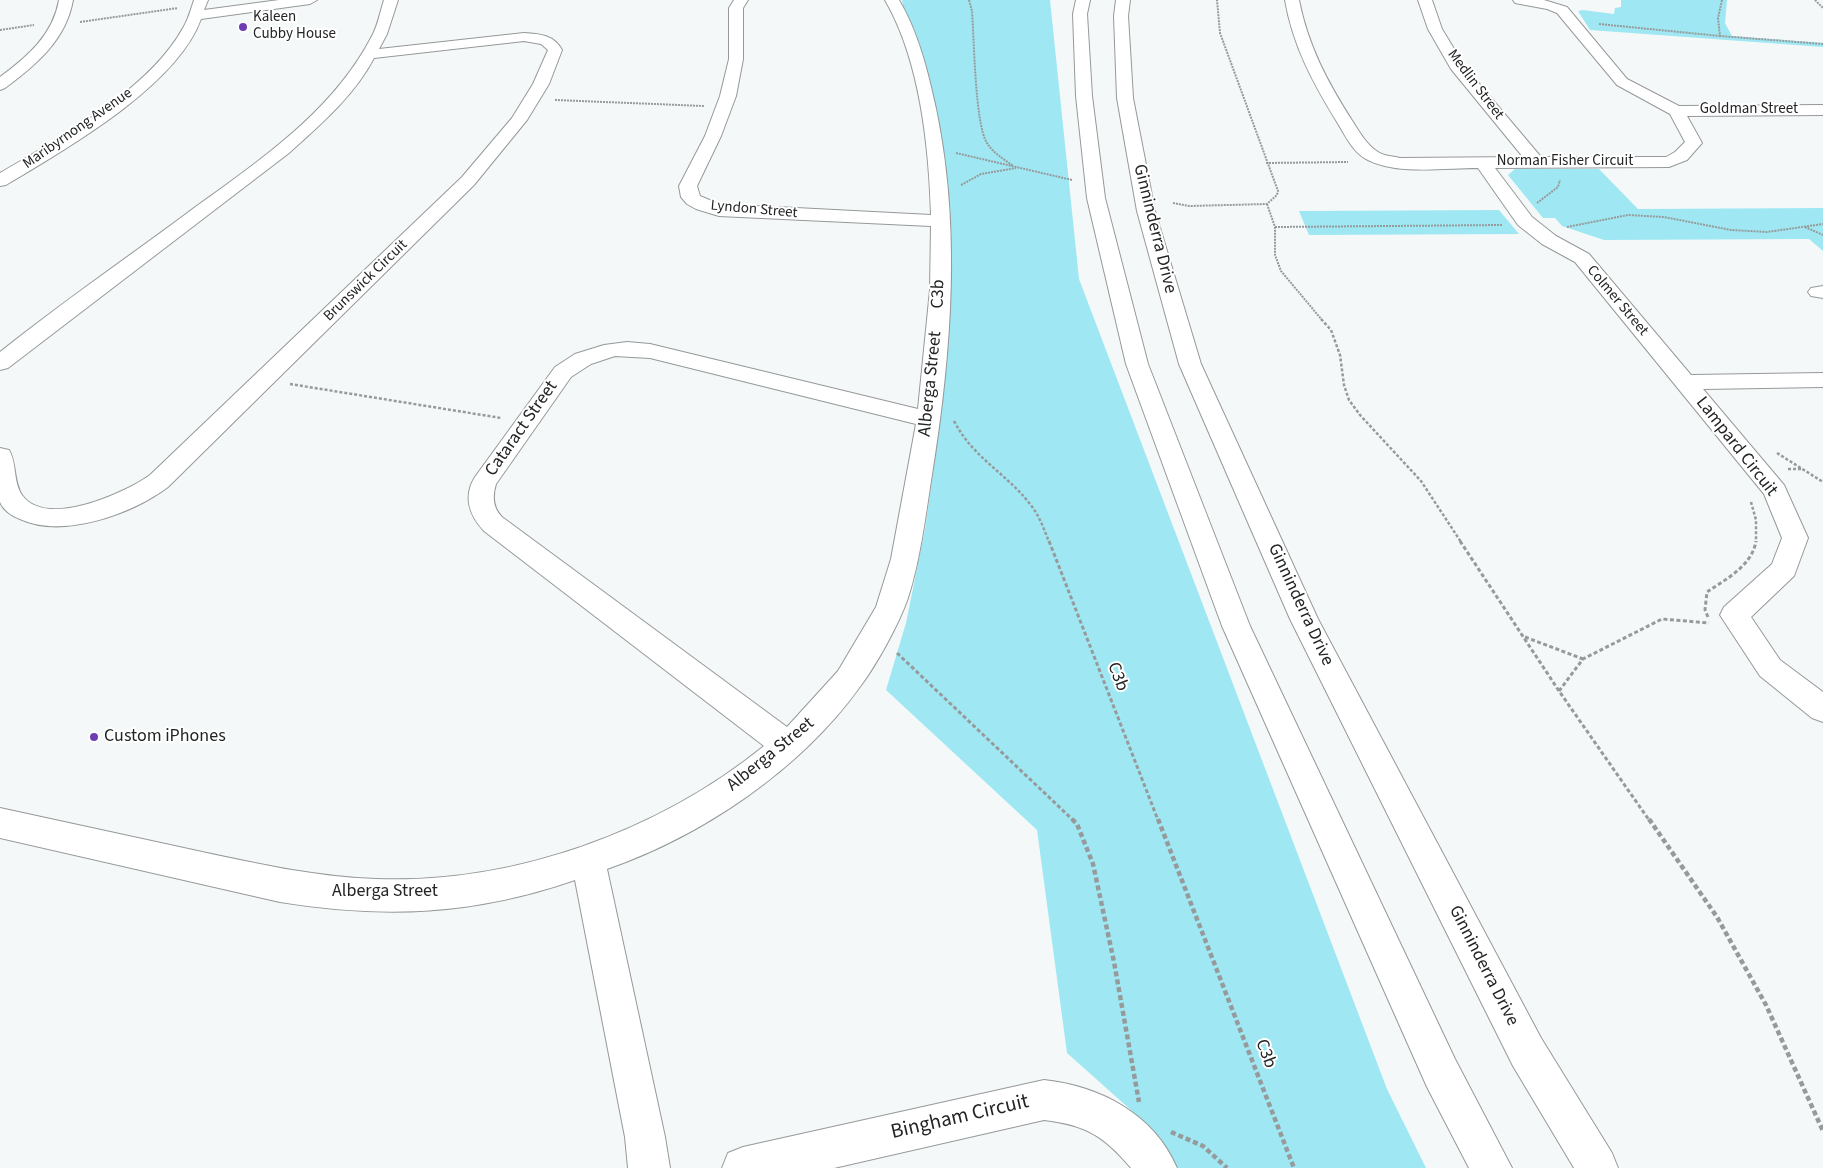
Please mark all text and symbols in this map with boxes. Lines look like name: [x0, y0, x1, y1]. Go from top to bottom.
place label: Kaleen Cubby House: [253, 9, 336, 44]
marker: Kaleen Cubby House: [237, 21, 249, 33]
street label: Medlin Street: [1443, 46, 1507, 124]
street label: Maribyrnong Avenue: [20, 85, 136, 173]
street label: Goldman Street: [1700, 101, 1798, 119]
street label: Norman Fisher Circuit: [1497, 153, 1633, 171]
street label: Ginninderra Drive: [1128, 162, 1180, 296]
street label: Lyndon Street: [710, 197, 798, 223]
street label: Brunswick Circuit: [320, 236, 412, 326]
street label: Colmer Street: [1582, 262, 1652, 340]
street label: C3b: [928, 279, 950, 309]
street label: Alberga Street: [915, 330, 947, 438]
street label: Cataract Street: [481, 377, 563, 481]
street label: Lampard Circuit: [1690, 393, 1782, 501]
street label: Ginninderra Drive: [1262, 541, 1338, 669]
street label: C3b: [1102, 660, 1132, 694]
street label: Alberga Street: [723, 713, 819, 797]
place label: Custom iPhones: [104, 726, 226, 748]
marker: Custom iPhones: [88, 731, 100, 743]
street label: Alberga Street: [332, 881, 438, 903]
street label: Ginninderra Drive: [1443, 902, 1523, 1030]
street label: C3b: [1250, 1037, 1280, 1071]
street label: Bingham Circuit: [889, 1090, 1031, 1146]

